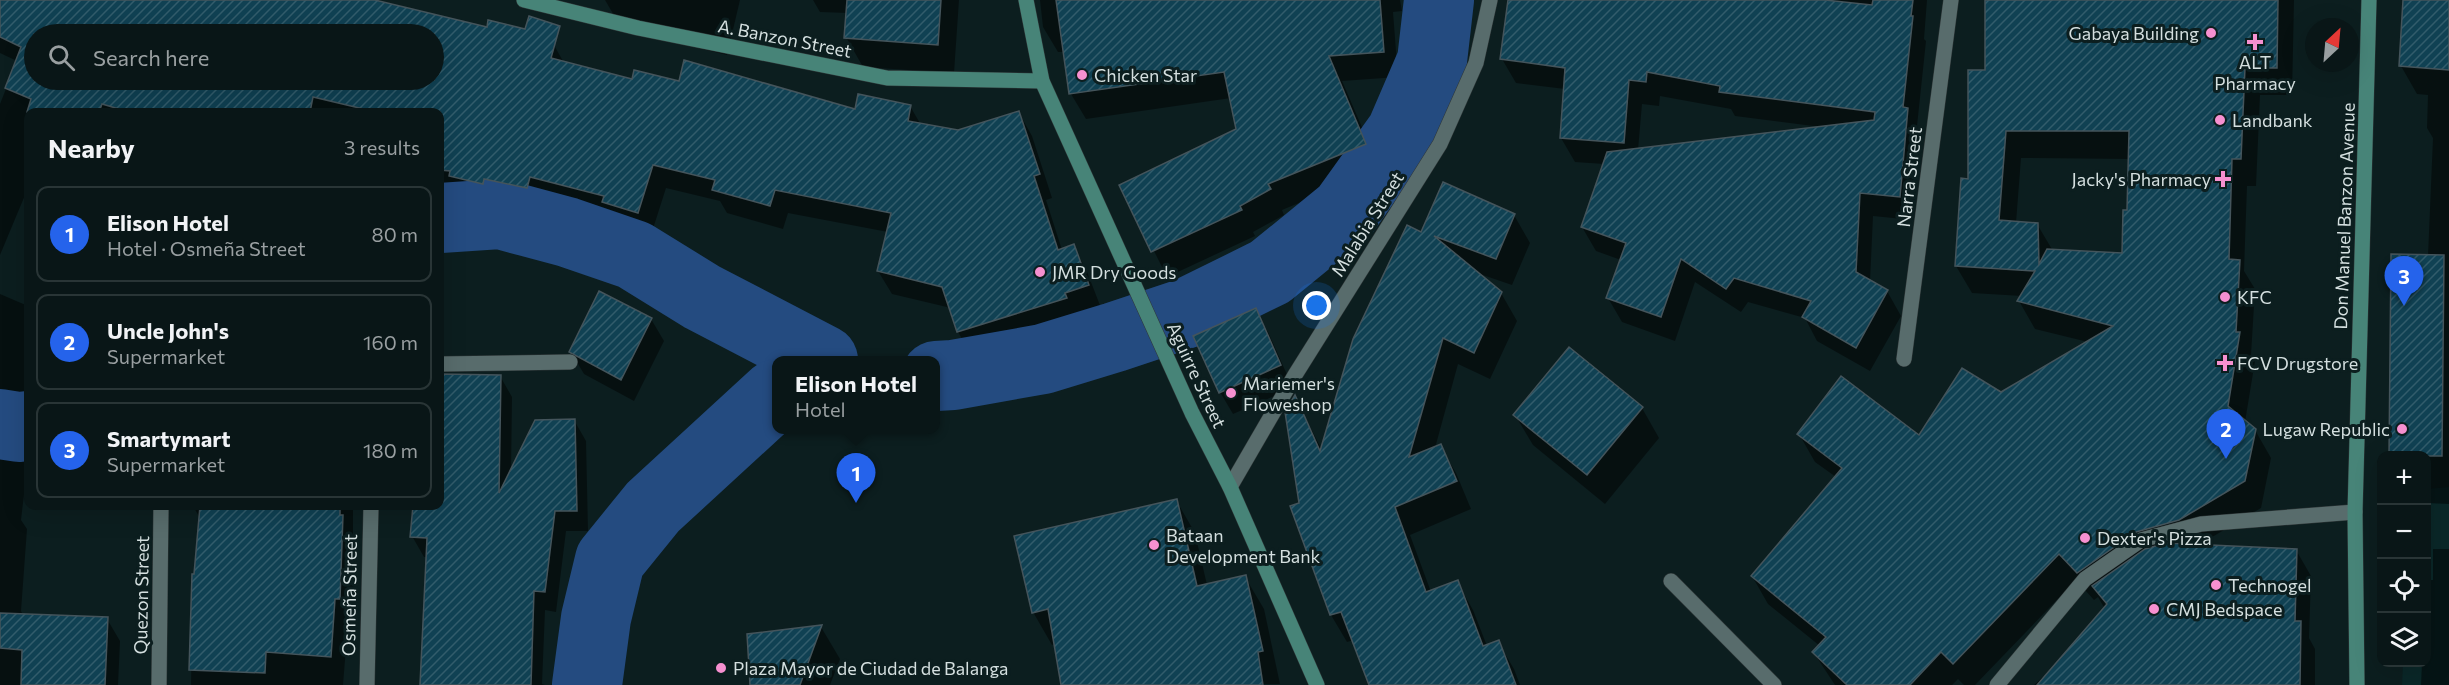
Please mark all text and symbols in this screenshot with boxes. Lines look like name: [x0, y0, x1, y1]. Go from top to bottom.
street label: A. Banzon Street: [716, 14, 854, 62]
north arrow: [2305, 18, 2359, 72]
place label: Gabaya Building: [2069, 22, 2199, 44]
search box: [24, 24, 444, 90]
marker: Gabaya Building: [2204, 26, 2218, 40]
marker: ALT Pharmacy: [2248, 35, 2262, 49]
icon: search: [45, 41, 78, 74]
text: Search here: [93, 44, 209, 71]
place label: ALT Pharmacy: [2214, 51, 2296, 94]
place label: Chicken Star: [1094, 64, 1197, 86]
marker: Chicken Star: [1075, 68, 1089, 82]
street label: Don Manuel Banzon Avenue: [2329, 102, 2359, 330]
place label: Landbank: [2232, 109, 2313, 131]
marker: Landbank: [2213, 113, 2227, 127]
street label: Narra Street: [1892, 126, 1926, 228]
text: Nearby: [48, 132, 135, 163]
text: 3 results: [344, 135, 420, 159]
street label: Malabia Street: [1326, 168, 1408, 280]
place label: Jacky's Pharmacy: [2072, 168, 2211, 190]
marker: Jacky's Pharmacy: [2216, 172, 2230, 186]
text: Elison Hotel: [107, 209, 229, 236]
text: 1: [65, 222, 74, 246]
text: 80 m: [372, 222, 418, 246]
text: Hotel · Osmeña Street: [107, 236, 306, 260]
pin: 3: [2384, 256, 2424, 306]
place label: JMR Dry Goods: [1052, 261, 1176, 283]
marker: JMR Dry Goods: [1033, 265, 1047, 279]
place label: KFC: [2237, 286, 2272, 308]
marker: KFC: [2218, 290, 2232, 304]
your location: [1302, 291, 1331, 320]
text: Uncle John's: [107, 317, 229, 344]
street label: Aguirre Street: [1163, 319, 1231, 431]
text: 2: [64, 330, 75, 354]
text: 160 m: [363, 330, 418, 354]
text: Supermarket: [107, 344, 225, 368]
place label: FCV Drugstore: [2237, 352, 2358, 374]
popup: [772, 356, 940, 434]
marker: FCV Drugstore: [2218, 356, 2232, 370]
text: Elison Hotel: [795, 370, 917, 397]
place label: Mariemer's Floweshop: [1243, 372, 1335, 415]
marker: Mariemer's Floweshop: [1224, 386, 1238, 400]
text: Hotel: [795, 397, 846, 421]
pin: 2: [2206, 410, 2246, 459]
place label: Lugaw Republic: [2263, 418, 2390, 440]
marker: Lugaw Republic: [2395, 422, 2409, 436]
text: Smartymart: [107, 425, 231, 452]
text: 3: [64, 438, 75, 462]
text: 180 m: [363, 438, 418, 462]
map controls: [2377, 451, 2431, 667]
button: +: [2377, 451, 2431, 505]
text: Supermarket: [107, 452, 225, 476]
pin: 1: [836, 454, 876, 503]
button: −: [2377, 505, 2431, 559]
place label: Bataan Development Bank: [1166, 524, 1321, 567]
place label: Dexter's Pizza: [2097, 527, 2212, 549]
marker: Dexter's Pizza: [2078, 531, 2092, 545]
street label: Osmeña Street: [337, 534, 361, 656]
street label: Quezon Street: [129, 536, 153, 654]
marker: Bataan Development Bank: [1147, 538, 1161, 552]
button: locate: [2377, 559, 2431, 613]
place label: Technogel: [2228, 574, 2312, 596]
marker: Technogel: [2209, 578, 2223, 592]
place label: CMJ Bedspace: [2166, 598, 2282, 620]
marker: CMJ Bedspace: [2147, 602, 2161, 616]
button: layers: [2377, 613, 2431, 667]
place label: Plaza Mayor de Ciudad de Balanga: [733, 657, 1008, 679]
marker: Plaza Mayor de Ciudad de Balanga: [714, 661, 728, 675]

